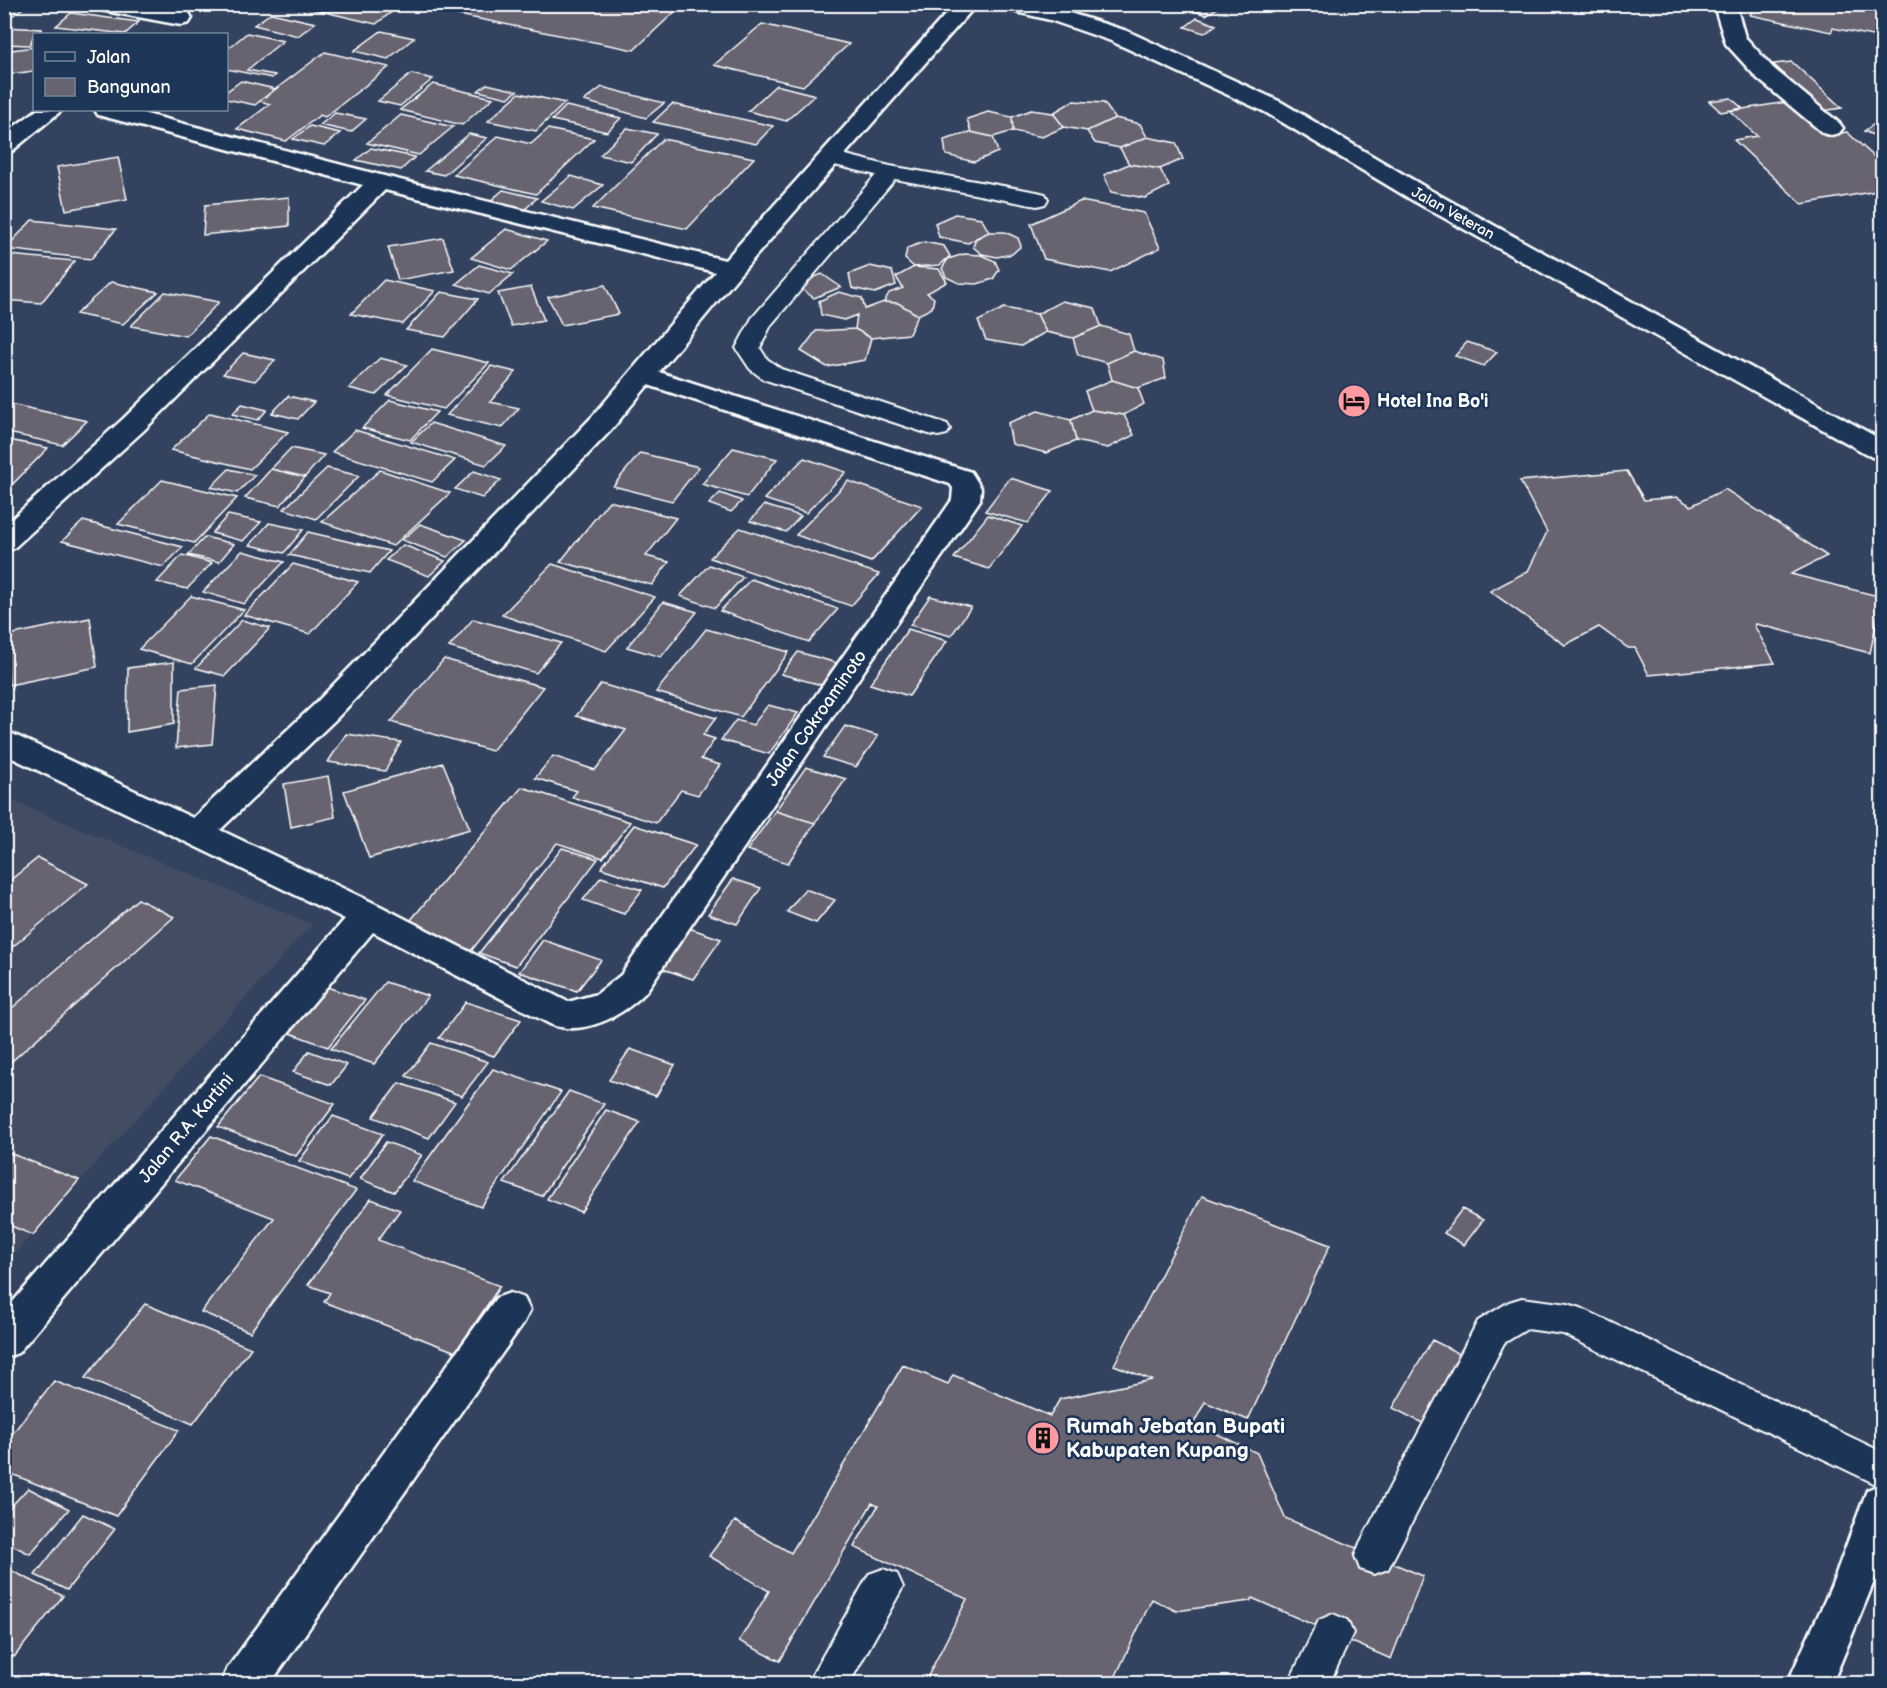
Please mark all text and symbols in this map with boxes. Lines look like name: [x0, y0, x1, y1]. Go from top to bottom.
legend: [33, 33, 228, 111]
text: Jalan: [87, 47, 130, 68]
text: Bangunan: [87, 77, 171, 98]
street label: Jalan Veteran: [1408, 183, 1498, 244]
hotel icon: Hotel Ina Bo'i: [1336, 383, 1372, 419]
place label: Hotel Ina Bo'i: [1377, 391, 1488, 412]
street label: Jalan Cokroaminoto: [762, 646, 871, 790]
street label: Jalan R.A. Kartini: [135, 1069, 238, 1187]
place label: Rumah Jebatan Bupati Kabupaten Kupang: [1066, 1414, 1285, 1463]
building icon: Rumah Jebatan Bupati Kabupaten Kupang: [1025, 1420, 1061, 1456]

